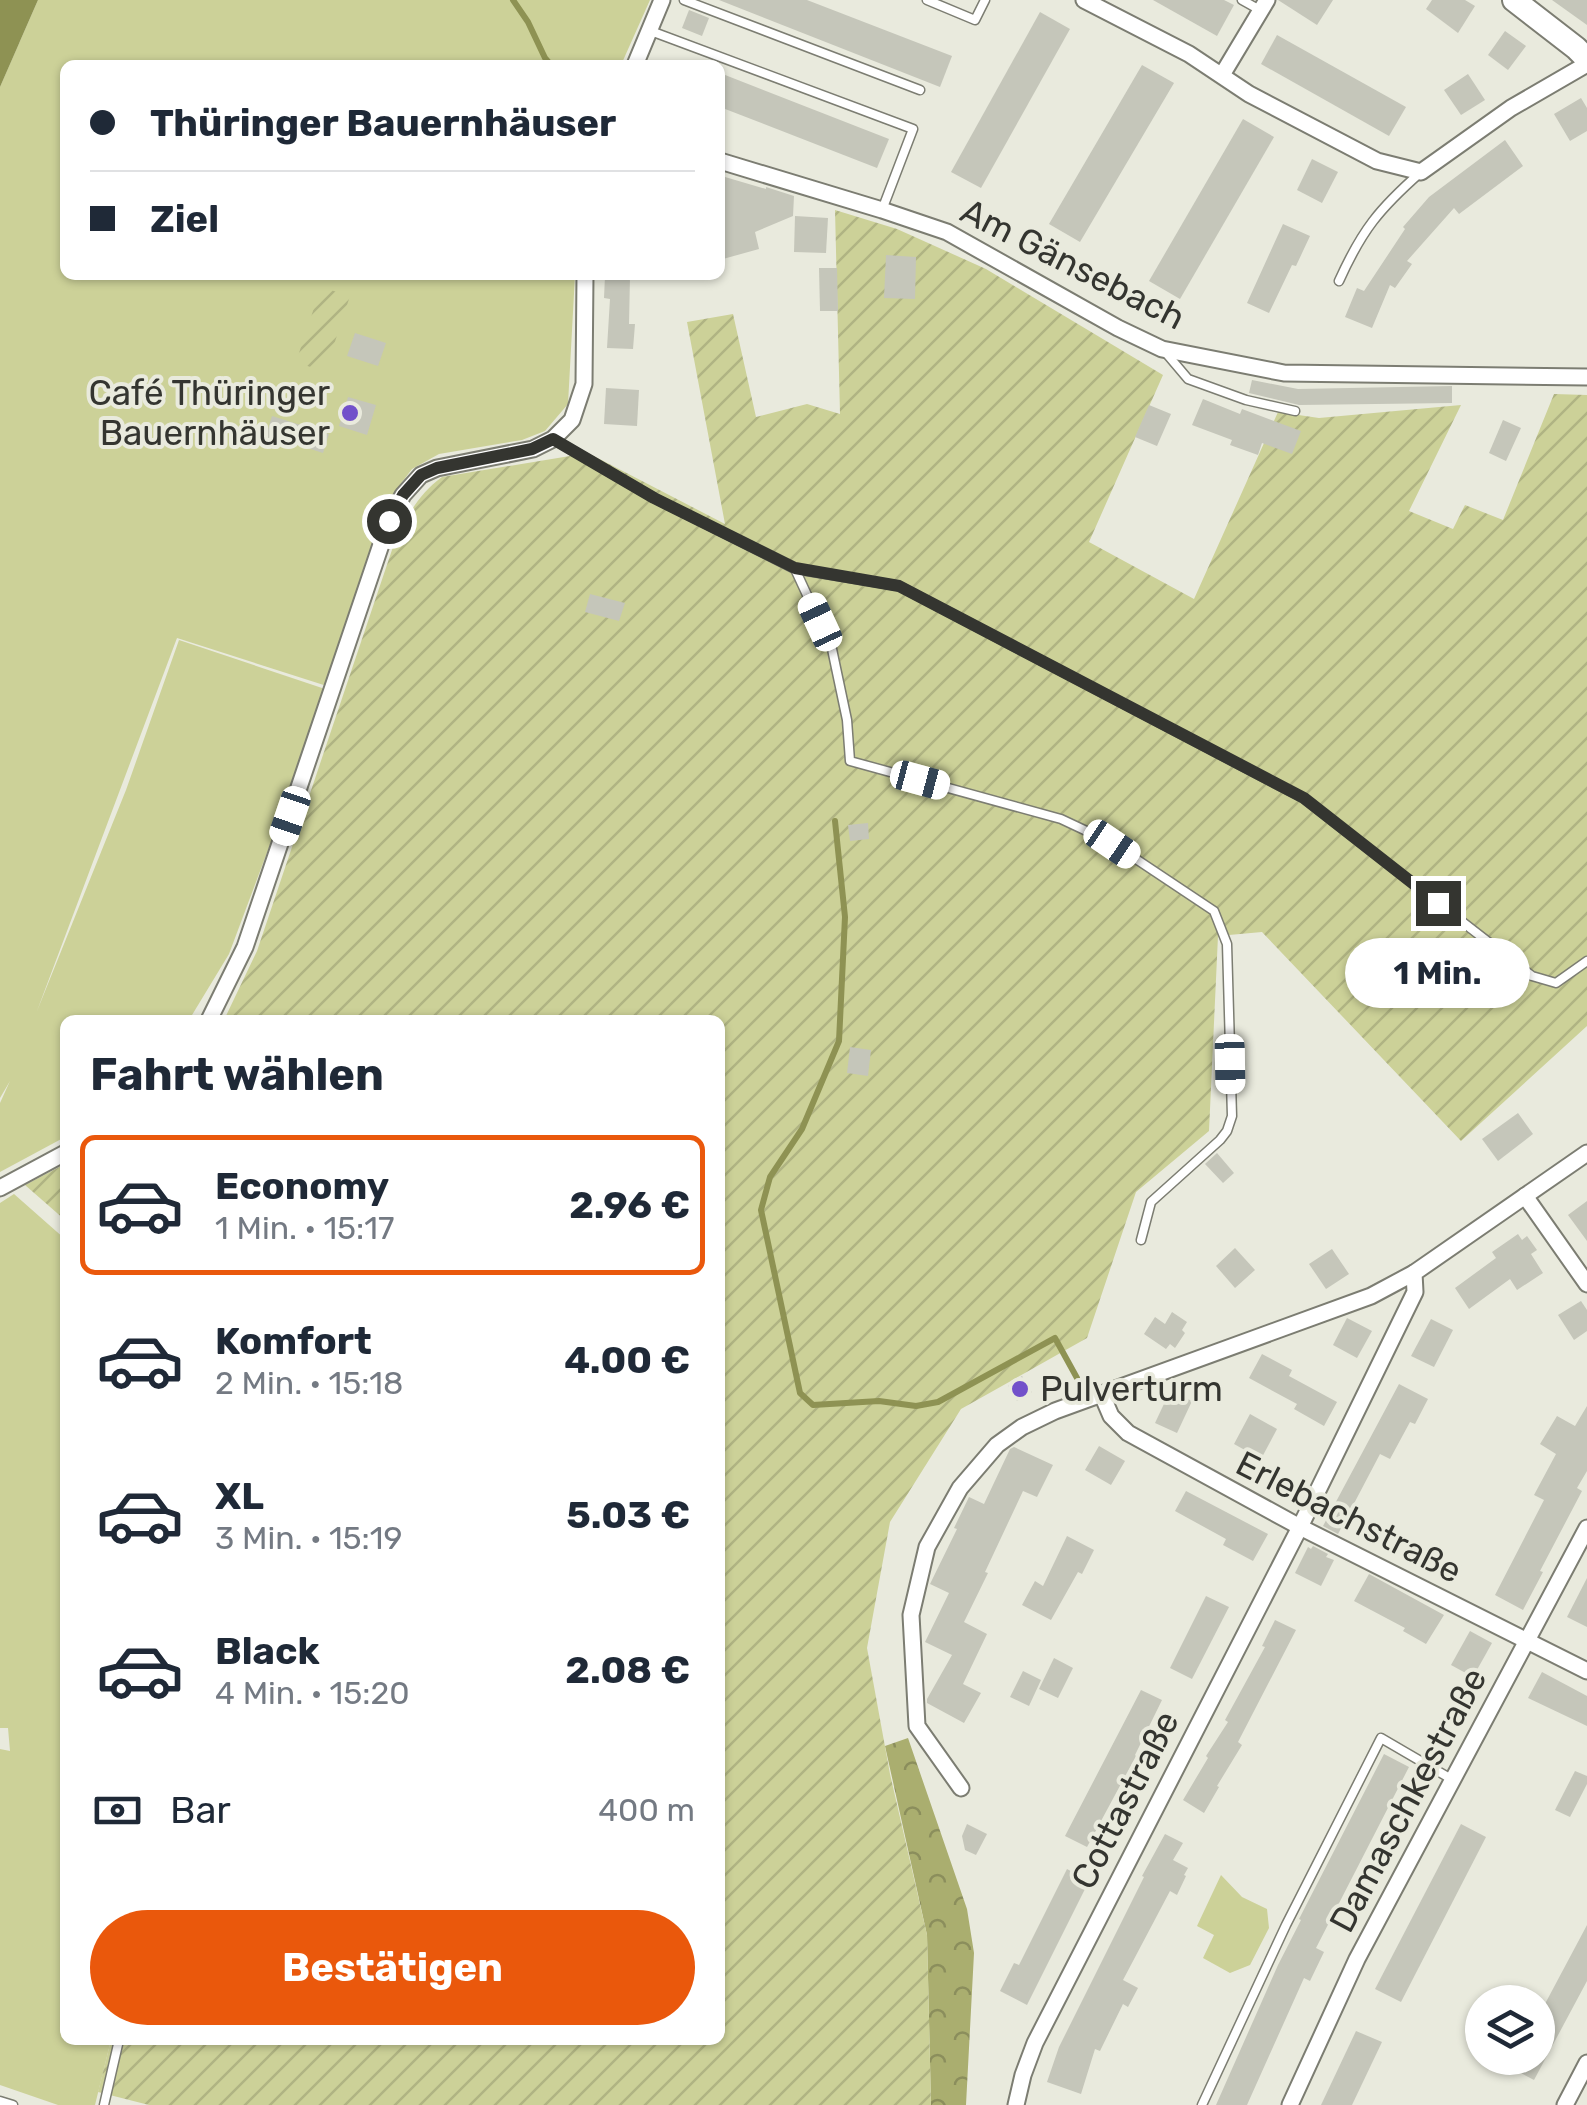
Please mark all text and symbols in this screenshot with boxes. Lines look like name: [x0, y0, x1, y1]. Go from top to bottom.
text: Thüringer Bauernhäuser: [150, 100, 616, 146]
street label: Am Gänsebach: [954, 190, 1192, 338]
text: Ziel: [150, 196, 219, 242]
place label: Café Thüringer Bauernhäuser: [88, 372, 330, 454]
marker: Café Thüringer Bauernhäuser: [339, 402, 361, 424]
route start: [367, 499, 412, 544]
car: [794, 588, 846, 656]
car: [887, 758, 953, 802]
car: [266, 783, 314, 849]
car: [1079, 815, 1145, 873]
route end: [1416, 881, 1461, 926]
callout: 1 Min.: [1346, 938, 1530, 1008]
text: 1 Min.: [1393, 954, 1482, 992]
car: [1214, 1034, 1246, 1094]
text: Fahrt wählen: [90, 1048, 384, 1101]
icon: car: [95, 1160, 185, 1250]
text: Economy: [215, 1163, 389, 1209]
text: 2.96 €: [569, 1182, 690, 1228]
text: 1 Min. · 15:17: [215, 1209, 394, 1247]
icon: car: [95, 1315, 185, 1405]
text: Komfort: [215, 1318, 372, 1364]
text: 4.00 €: [564, 1337, 690, 1383]
text: 2 Min. · 15:18: [215, 1364, 403, 1402]
place label: Pulverturm: [1040, 1368, 1223, 1410]
marker: Pulverturm: [1009, 1378, 1031, 1400]
street label: Erlebachstraße: [1229, 1442, 1469, 1592]
icon: car: [95, 1470, 185, 1560]
text: XL: [215, 1473, 264, 1519]
text: 5.03 €: [566, 1492, 690, 1538]
text: 3 Min. · 15:19: [215, 1519, 403, 1557]
icon: car: [95, 1625, 185, 1715]
text: Black: [215, 1628, 320, 1674]
text: 2.08 €: [565, 1647, 690, 1693]
street label: Damaschkestraße: [1321, 1661, 1495, 1939]
text: 4 Min. · 15:20: [215, 1674, 410, 1712]
street label: Cottastraße: [1062, 1704, 1188, 1896]
icon: cash: [90, 1783, 145, 1838]
text: Bar: [170, 1787, 231, 1833]
text: 400 m: [598, 1791, 695, 1829]
button: Bestätigen: [90, 1910, 695, 2025]
map controls: [1465, 1985, 1555, 2075]
button: layers: [1465, 1985, 1555, 2075]

